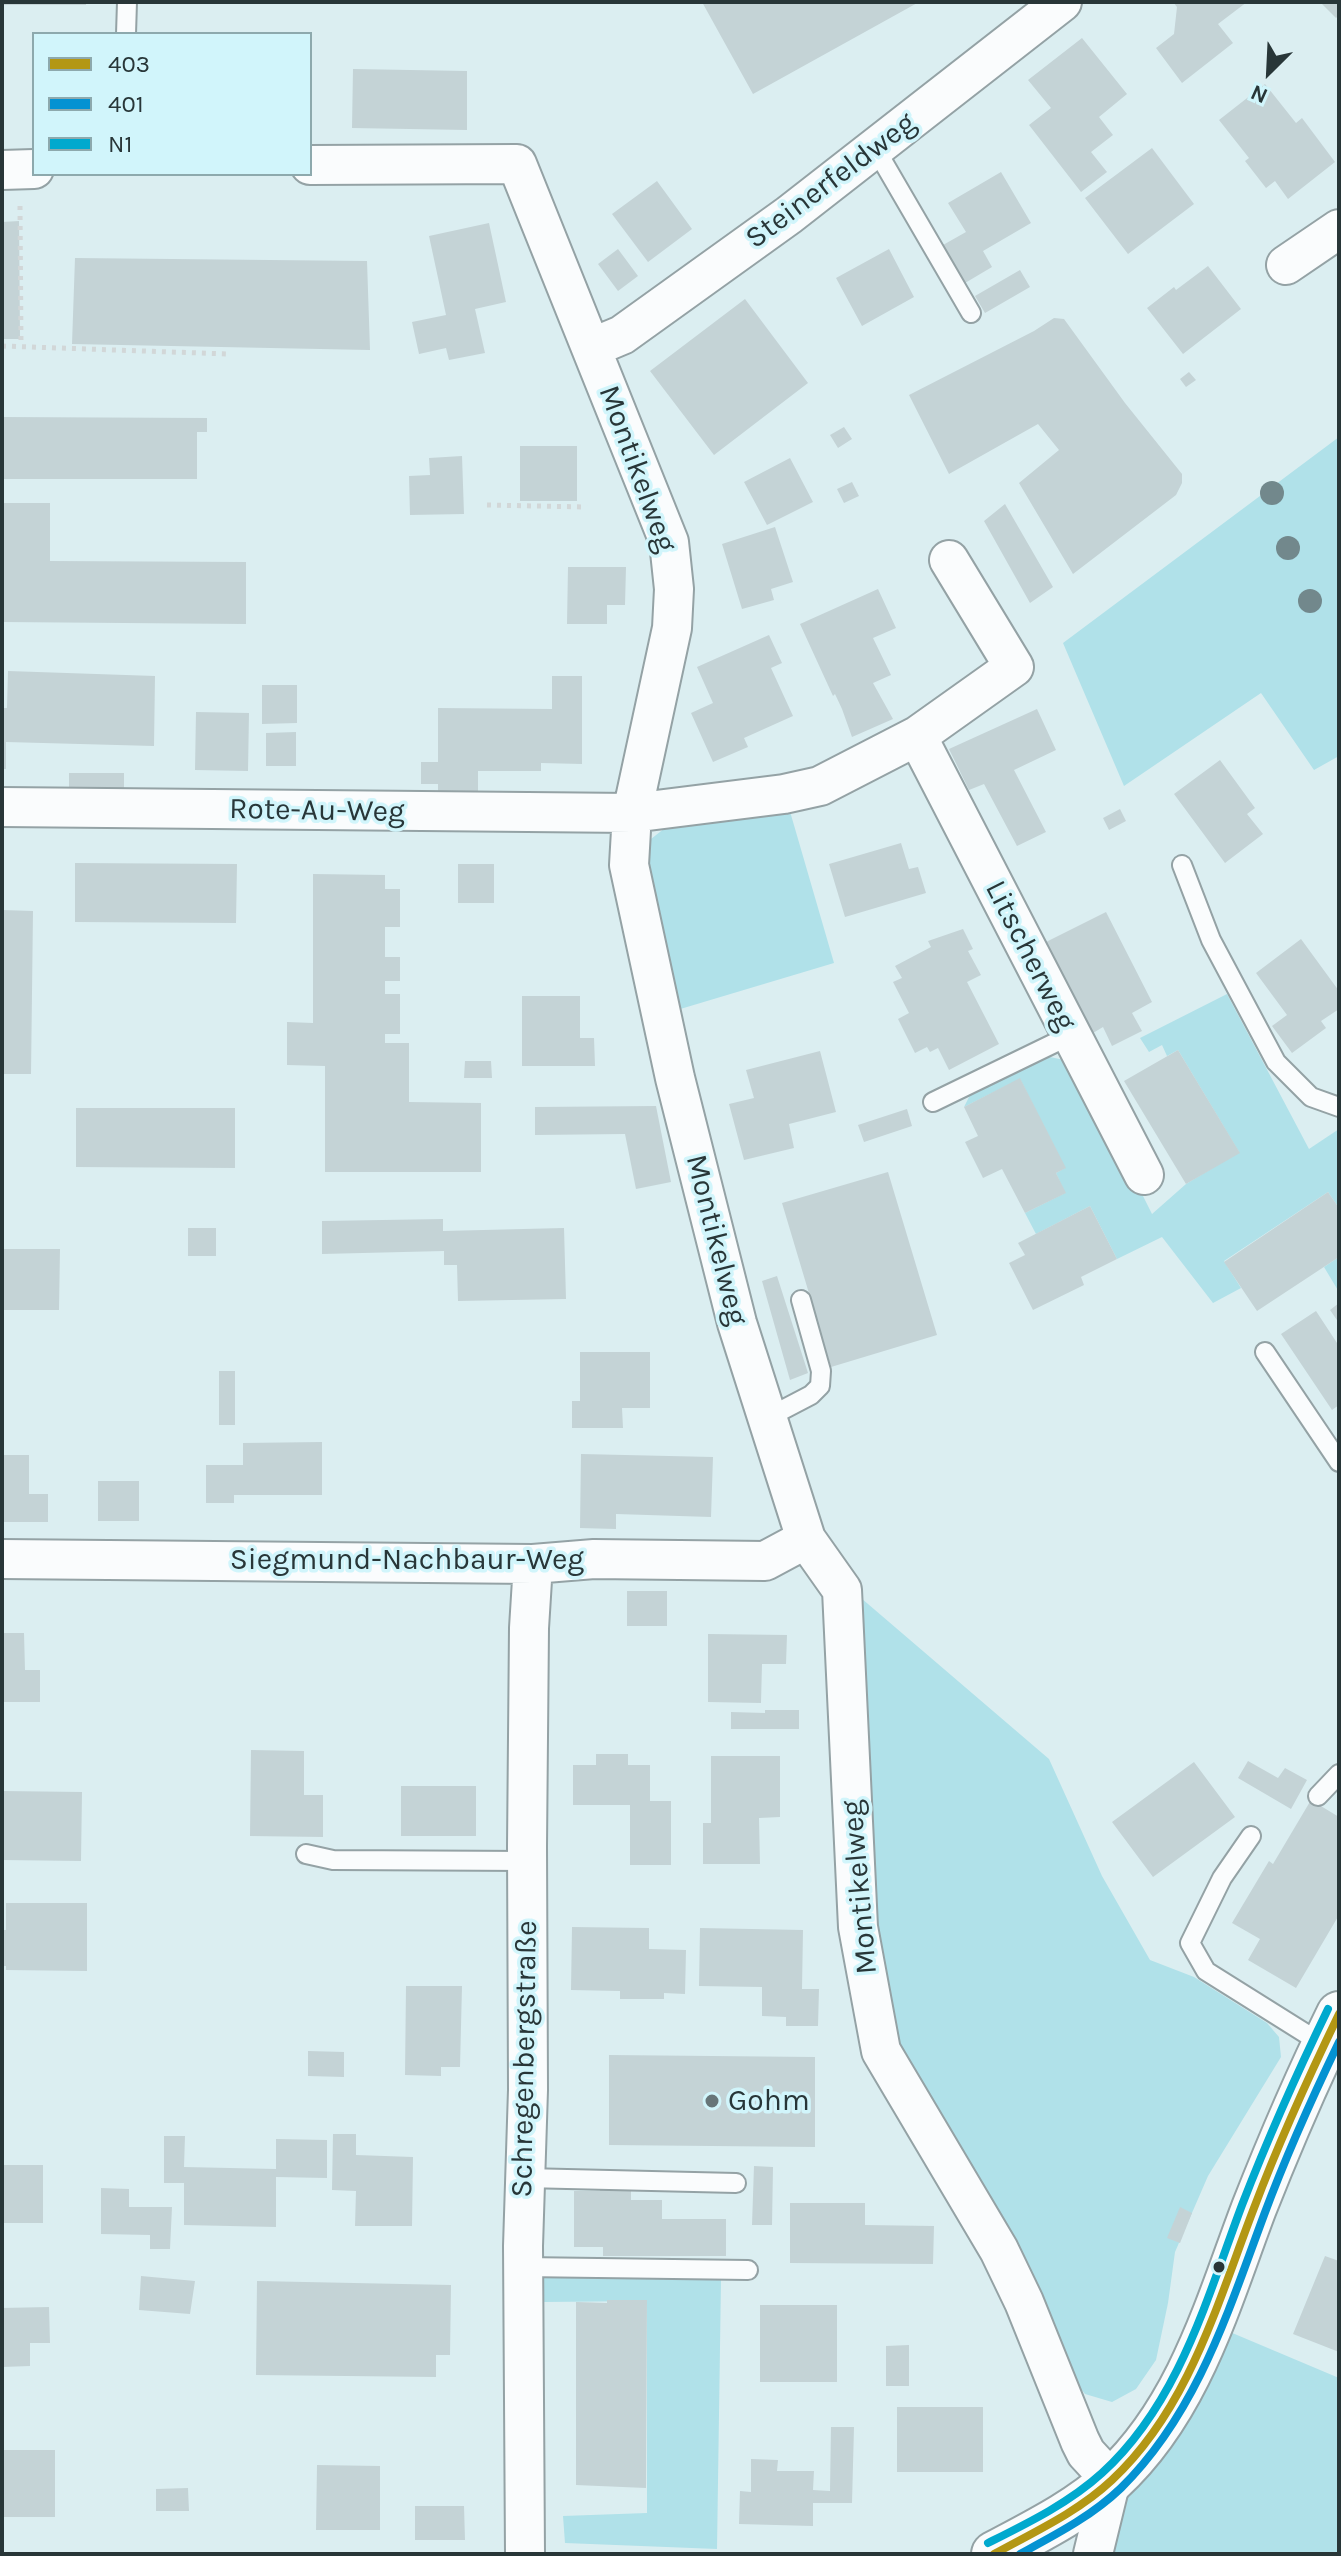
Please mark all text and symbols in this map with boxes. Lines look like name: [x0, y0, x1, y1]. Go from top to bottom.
legend: [32, 32, 312, 176]
north arrow: [1229, 32, 1309, 112]
text: 403: [108, 50, 150, 78]
text: N: [1247, 79, 1272, 109]
text: 401: [108, 90, 144, 118]
street label: Steinerfeldweg: [739, 105, 923, 257]
text: N1: [108, 130, 132, 158]
street label: Montikelweg: [590, 381, 684, 557]
street label: Rote-Au-Weg: [229, 791, 405, 831]
street label: Litscherweg: [977, 875, 1083, 1037]
street label: Montikelweg: [677, 1151, 755, 1329]
street label: Siegmund-Nachbaur-Weg: [230, 1542, 584, 1578]
street label: Montikelweg: [834, 1798, 886, 1976]
street label: Schregenbergstraße: [505, 1920, 545, 2198]
place label: Gohm: [728, 2083, 810, 2119]
marker: Gohm: [703, 2092, 721, 2110]
unlabelled marker: [1211, 2259, 1227, 2275]

